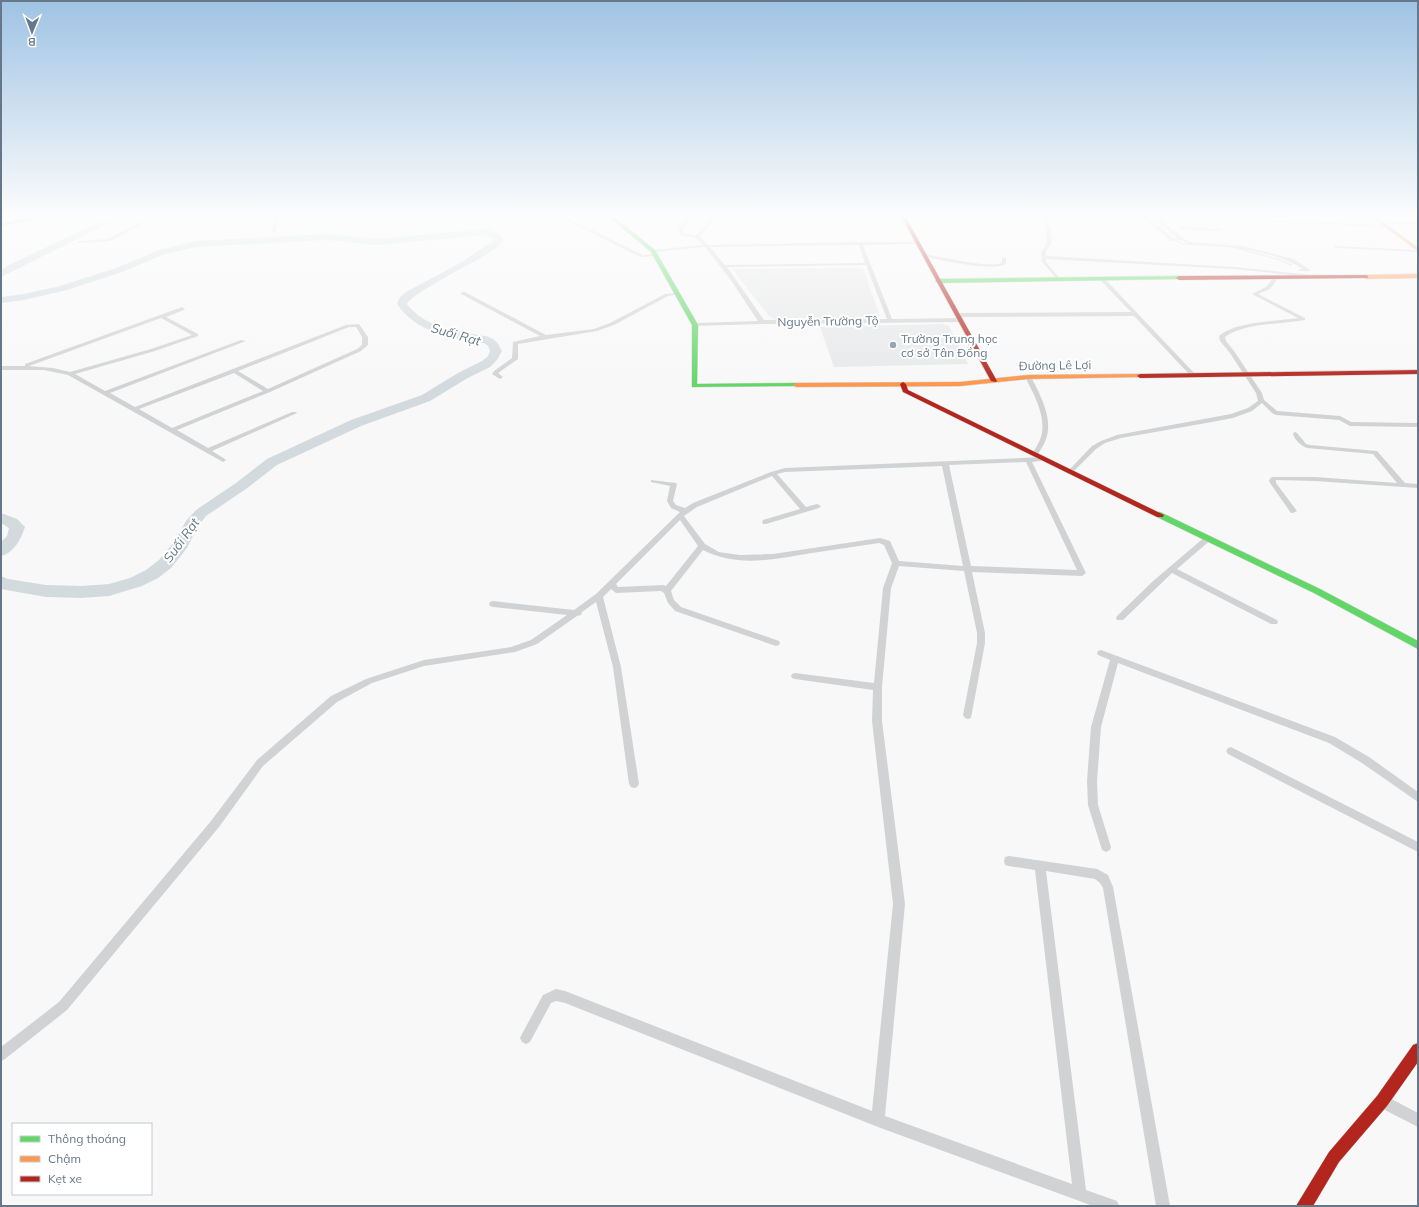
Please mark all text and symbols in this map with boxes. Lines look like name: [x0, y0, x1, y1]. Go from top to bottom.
north arrow: [12, 12, 52, 52]
text: B: [28, 35, 36, 49]
street label: Nguyễn Trường Tộ: [777, 313, 879, 329]
water label: Suối Rạt: [429, 319, 483, 349]
place label: Trường Trung học cơ sở Tân Đồng: [901, 331, 998, 360]
marker: Trường Trung học cơ sở Tân Đồng: [888, 340, 898, 350]
street label: Đường Lê Lợi: [1019, 357, 1092, 373]
water label: Suối Rạt: [160, 514, 203, 565]
legend: [12, 1123, 152, 1195]
text: Thông thoáng: [48, 1131, 126, 1146]
text: Chậm: [48, 1151, 81, 1166]
text: Kẹt xe: [48, 1171, 82, 1186]

